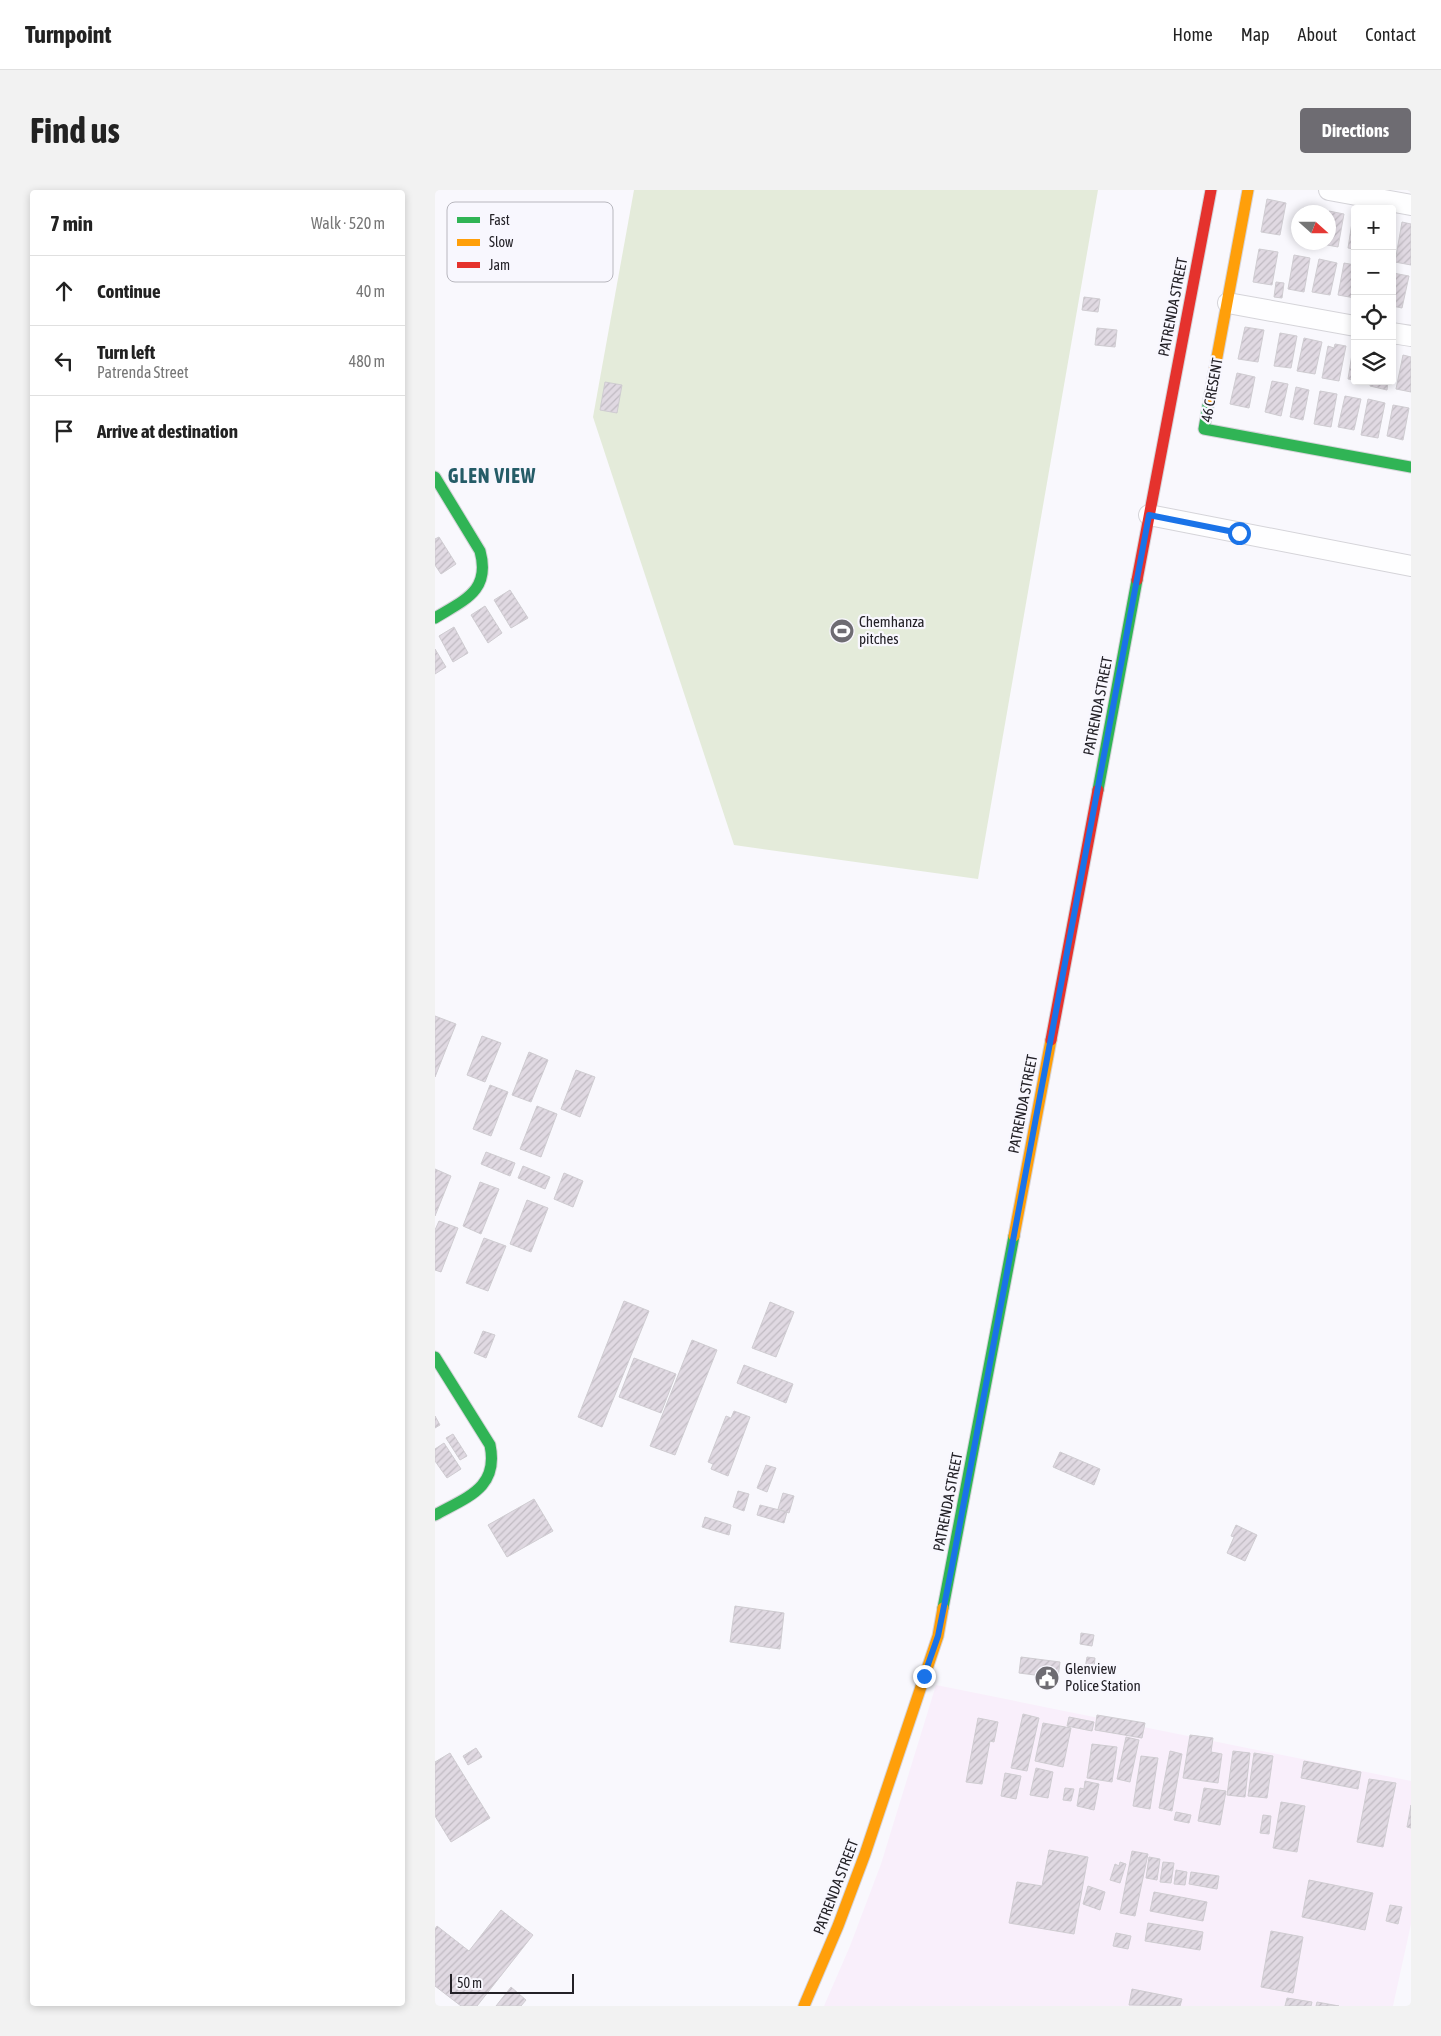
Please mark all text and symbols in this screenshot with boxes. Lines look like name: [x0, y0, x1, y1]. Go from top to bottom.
text: Turnpoint: [25, 21, 111, 48]
text: Home: [1173, 24, 1213, 45]
text: Map: [1241, 24, 1270, 45]
text: About: [1298, 24, 1337, 45]
text: Contact: [1365, 24, 1416, 45]
button: Directions: [1300, 108, 1411, 153]
text: Find us: [30, 110, 120, 150]
legend: [447, 202, 613, 282]
north arrow: [1291, 205, 1336, 250]
map controls: [1351, 205, 1396, 385]
button: +: [1351, 205, 1396, 250]
text: 7 min: [50, 211, 93, 235]
text: Fast: [489, 212, 510, 228]
text: Walk · 520 m: [311, 214, 385, 232]
text: Slow: [489, 234, 514, 250]
button: −: [1351, 250, 1396, 295]
street label: PATRENDA STREET: [1155, 256, 1191, 358]
text: Jam: [489, 257, 510, 273]
icon: ahead: [50, 277, 78, 305]
text: Continue: [97, 280, 161, 302]
text: 40 m: [356, 282, 385, 300]
button: locate: [1351, 295, 1396, 340]
button: layers: [1351, 340, 1396, 385]
text: Turn left: [97, 341, 155, 363]
icon: left: [50, 347, 78, 375]
text: 480 m: [349, 352, 385, 370]
street label: 46 CRESENT: [1197, 356, 1226, 423]
text: Patrenda Street: [97, 363, 189, 381]
icon: arrive: [50, 417, 78, 445]
text: Arrive at destination: [97, 420, 238, 442]
district label: GLEN VIEW: [448, 464, 536, 487]
route start: [1228, 522, 1251, 545]
place label: Chemhanza pitches: [859, 613, 925, 647]
sports icon: Chemhanza pitches: [829, 618, 855, 644]
street label: PATRENDA STREET: [1080, 655, 1116, 757]
street label: PATRENDA STREET: [1005, 1053, 1041, 1155]
street label: PATRENDA STREET: [930, 1451, 966, 1553]
place label: Glenview Police Station: [1065, 1660, 1141, 1694]
route end: [913, 1665, 936, 1688]
public building icon: Glenview Police Station: [1034, 1665, 1060, 1691]
street label: PATRENDA STREET: [810, 1837, 862, 1937]
scale bar: [450, 1971, 574, 1994]
text: 50 m: [457, 1975, 482, 1991]

